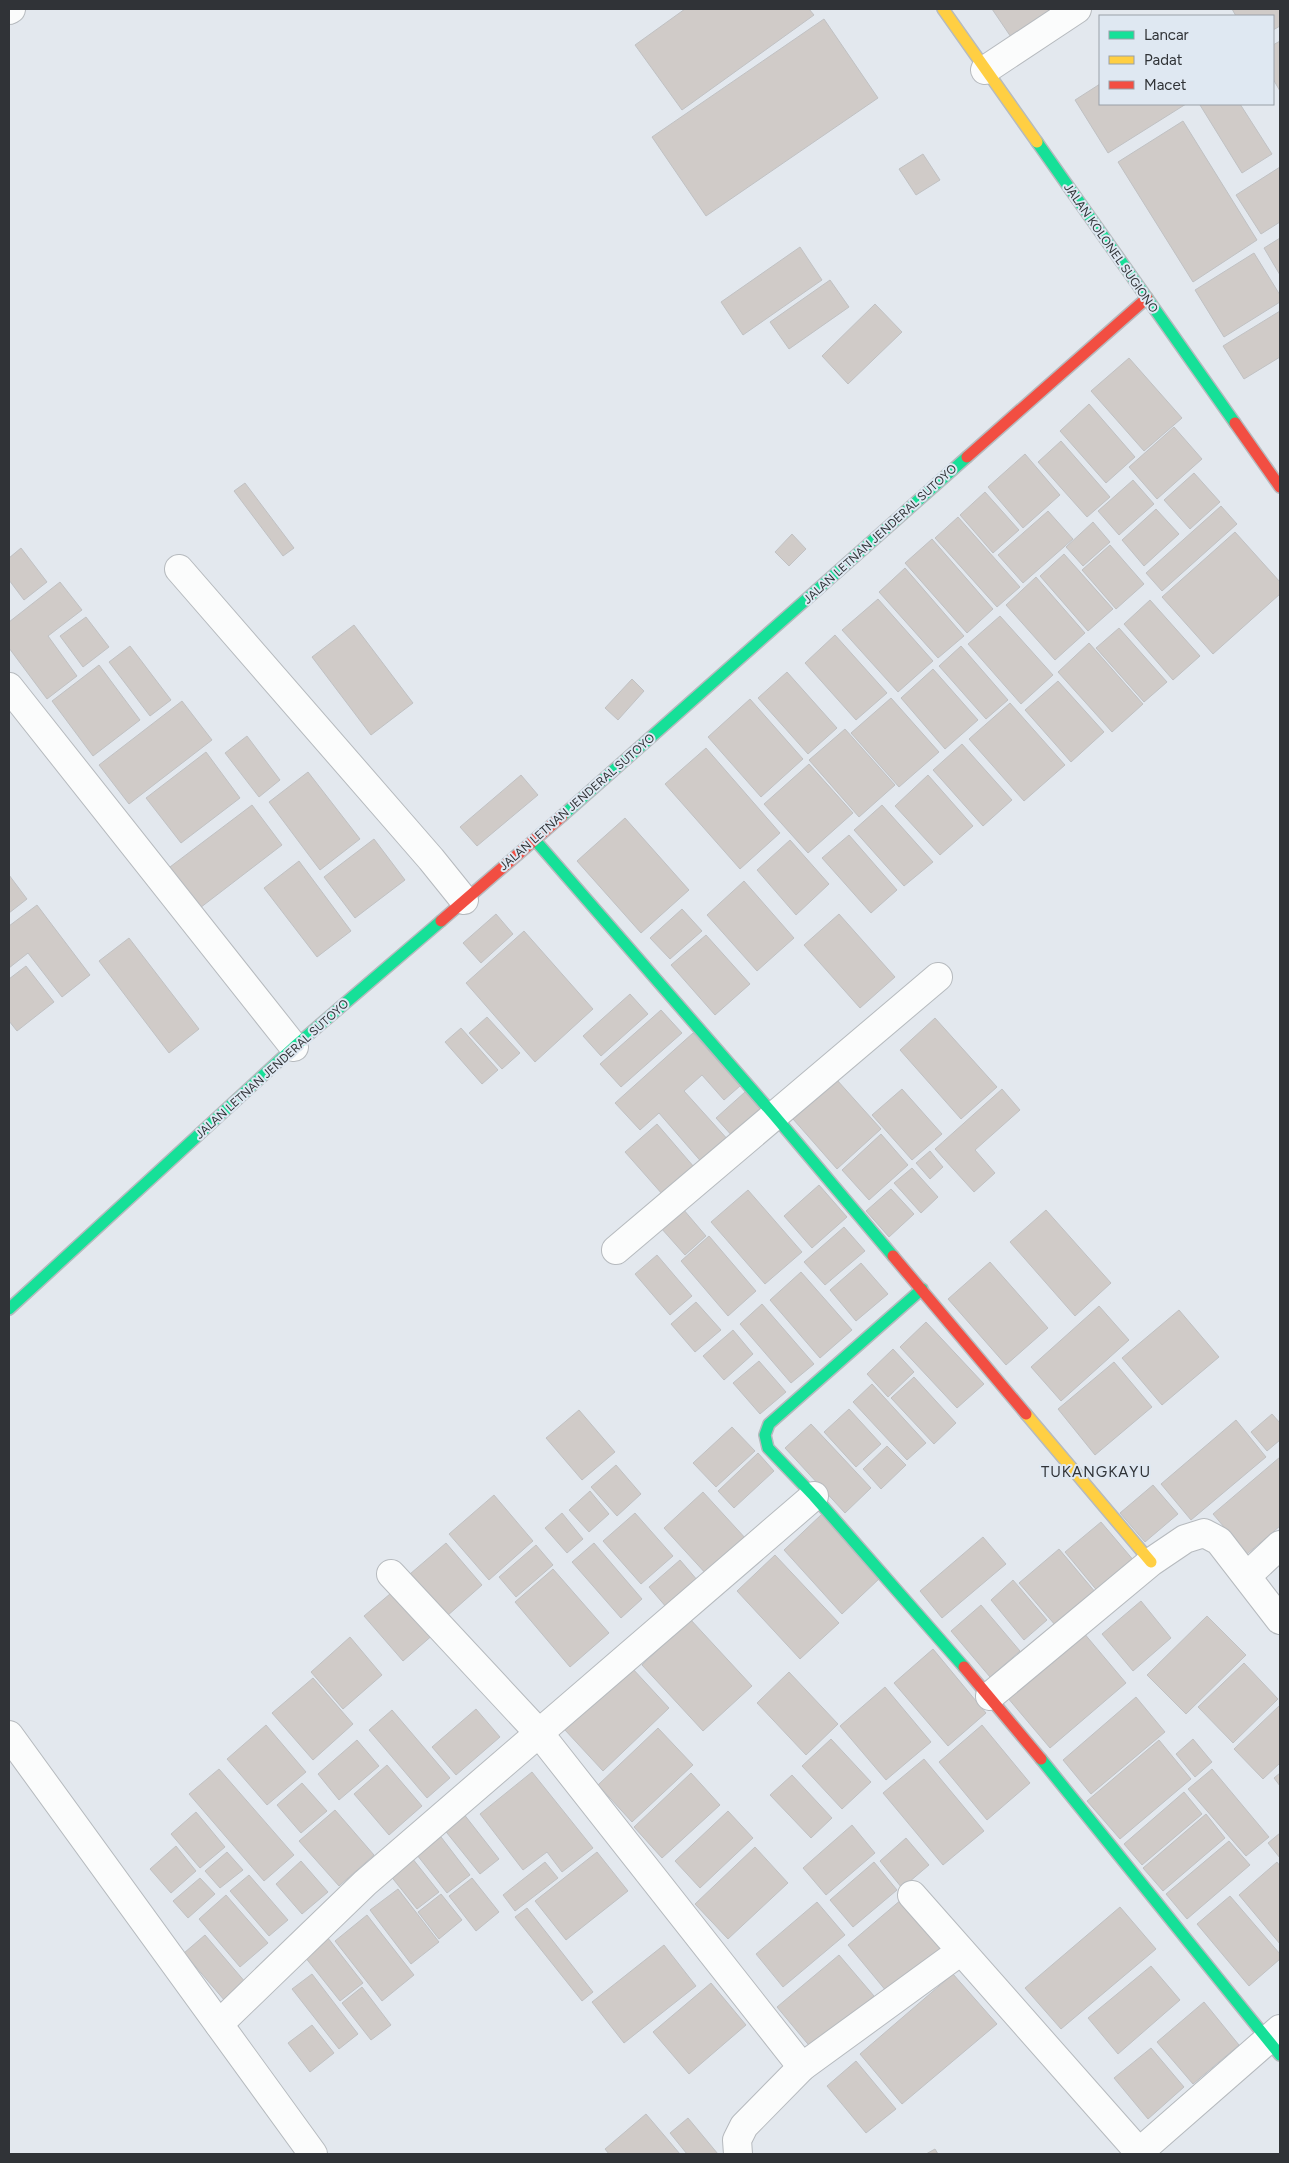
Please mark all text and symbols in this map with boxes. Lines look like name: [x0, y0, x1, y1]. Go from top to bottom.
legend: [1099, 15, 1274, 105]
text: Lancar: [1144, 26, 1189, 44]
text: Padat: [1144, 51, 1183, 69]
text: Macet: [1144, 76, 1187, 94]
street label: JALAN KOLONEL SUGIONO: [1061, 181, 1161, 315]
street label: JALAN LETNAN JENDERAL SUTOYO: [800, 461, 960, 607]
street label: JALAN LETNAN JENDERAL SUTOYO: [496, 731, 658, 873]
street label: JALAN LETNAN JENDERAL SUTOYO: [192, 996, 352, 1142]
district label: TUKANGKAYU: [1041, 1463, 1151, 1481]

